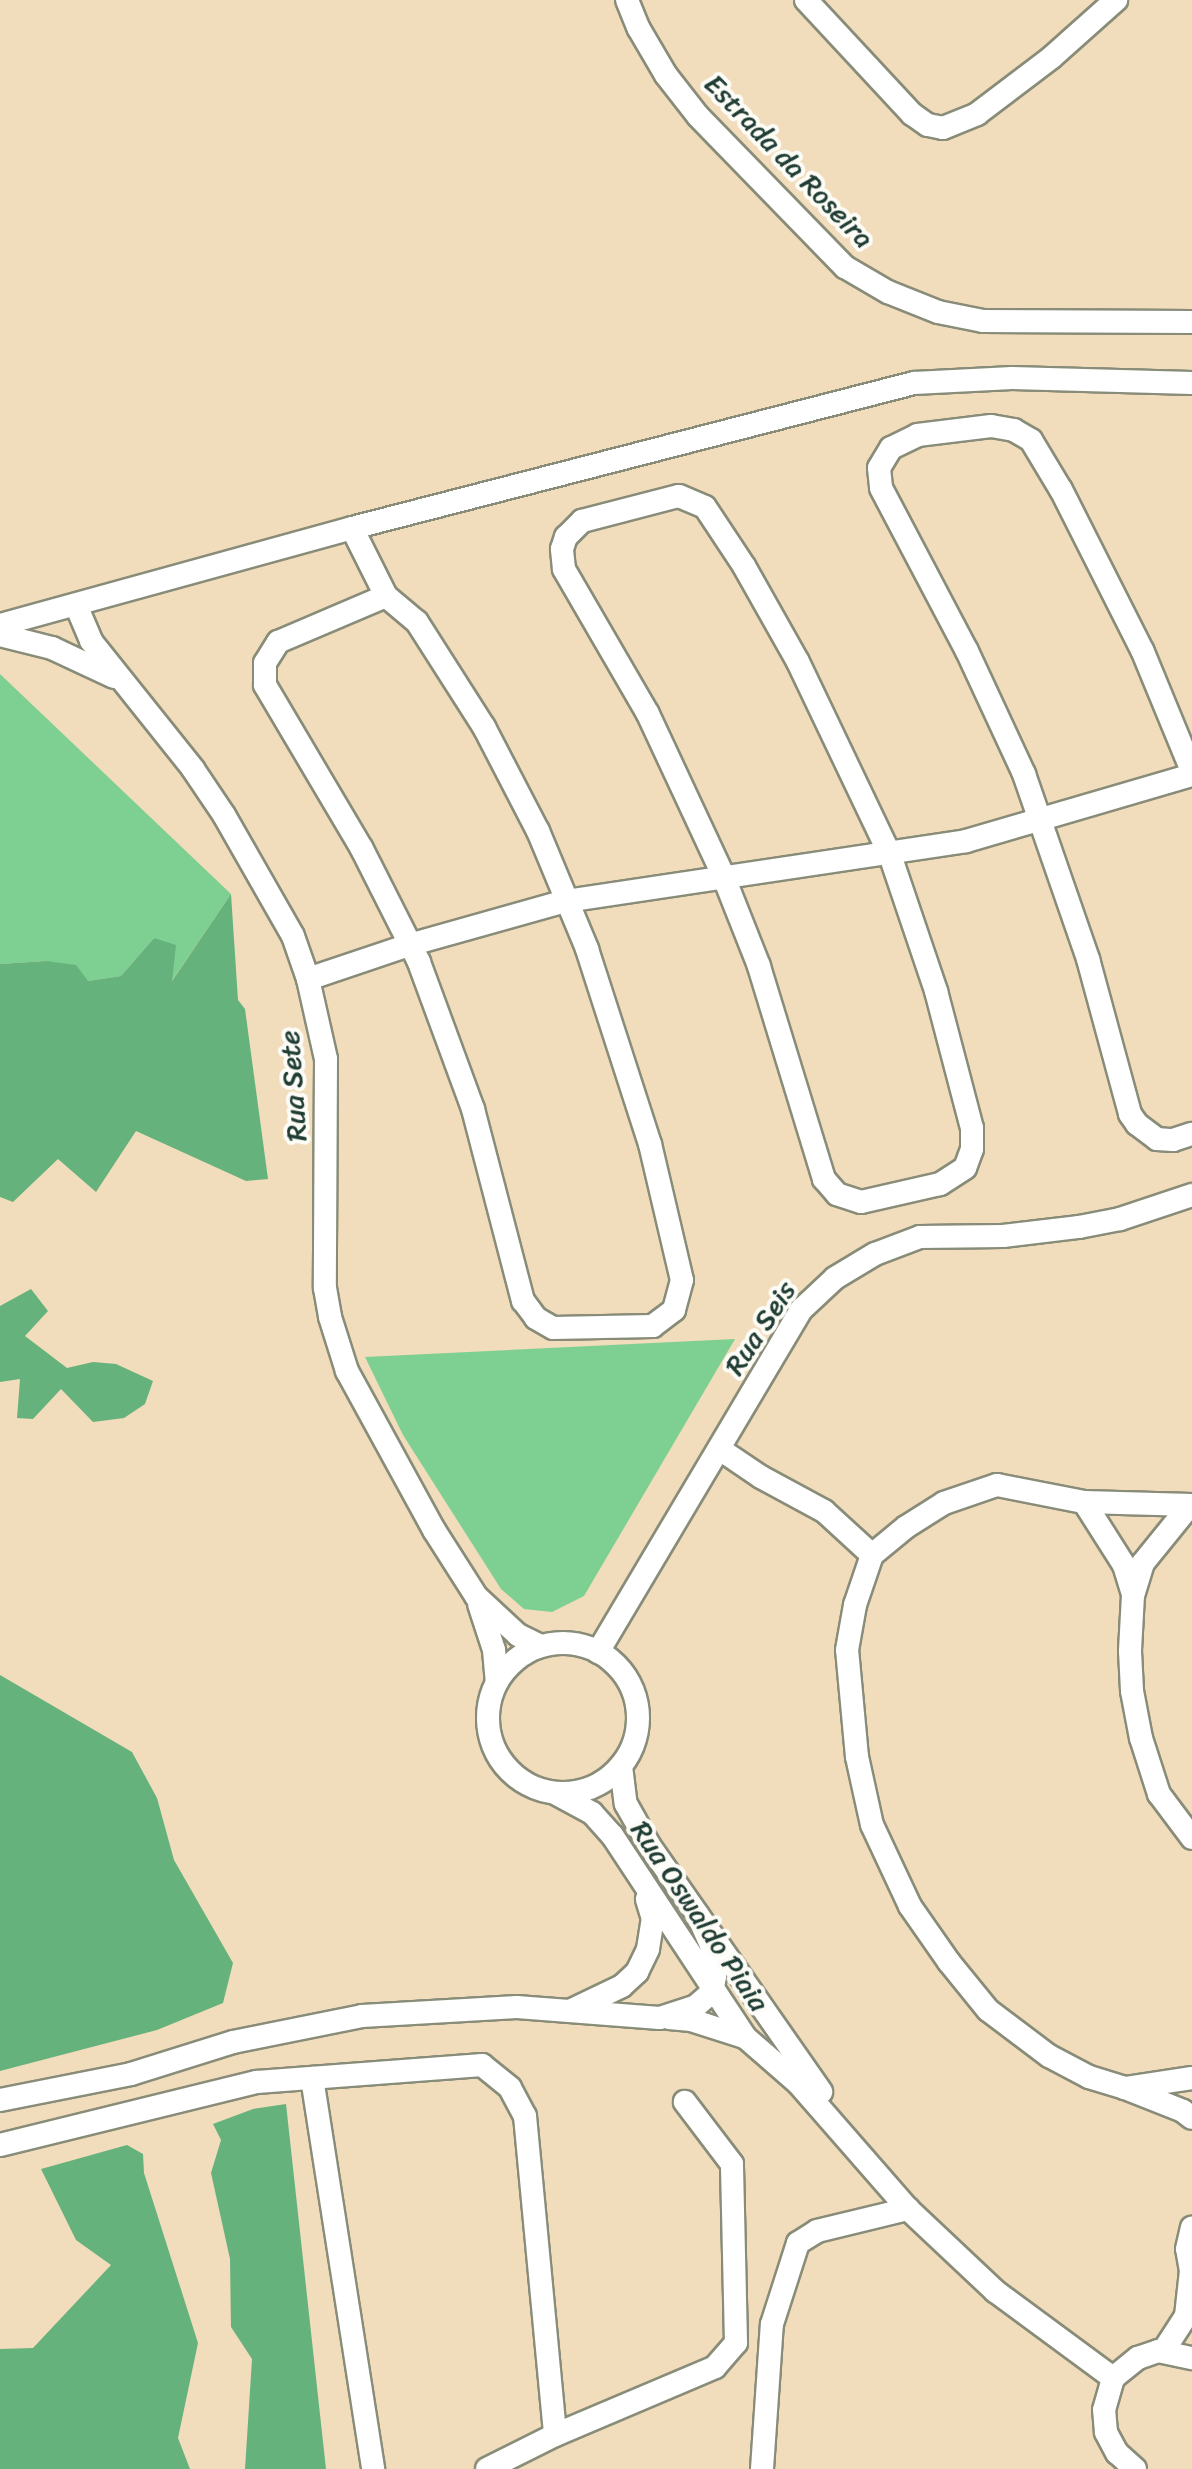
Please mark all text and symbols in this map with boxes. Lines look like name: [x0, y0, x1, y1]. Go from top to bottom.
street label: Estrada da Roseira: [697, 67, 881, 255]
street label: Rua Sete: [272, 1029, 314, 1143]
street label: Rua Seis: [717, 1274, 803, 1382]
street label: Rua Oswaldo Piaia: [624, 1814, 776, 2018]

